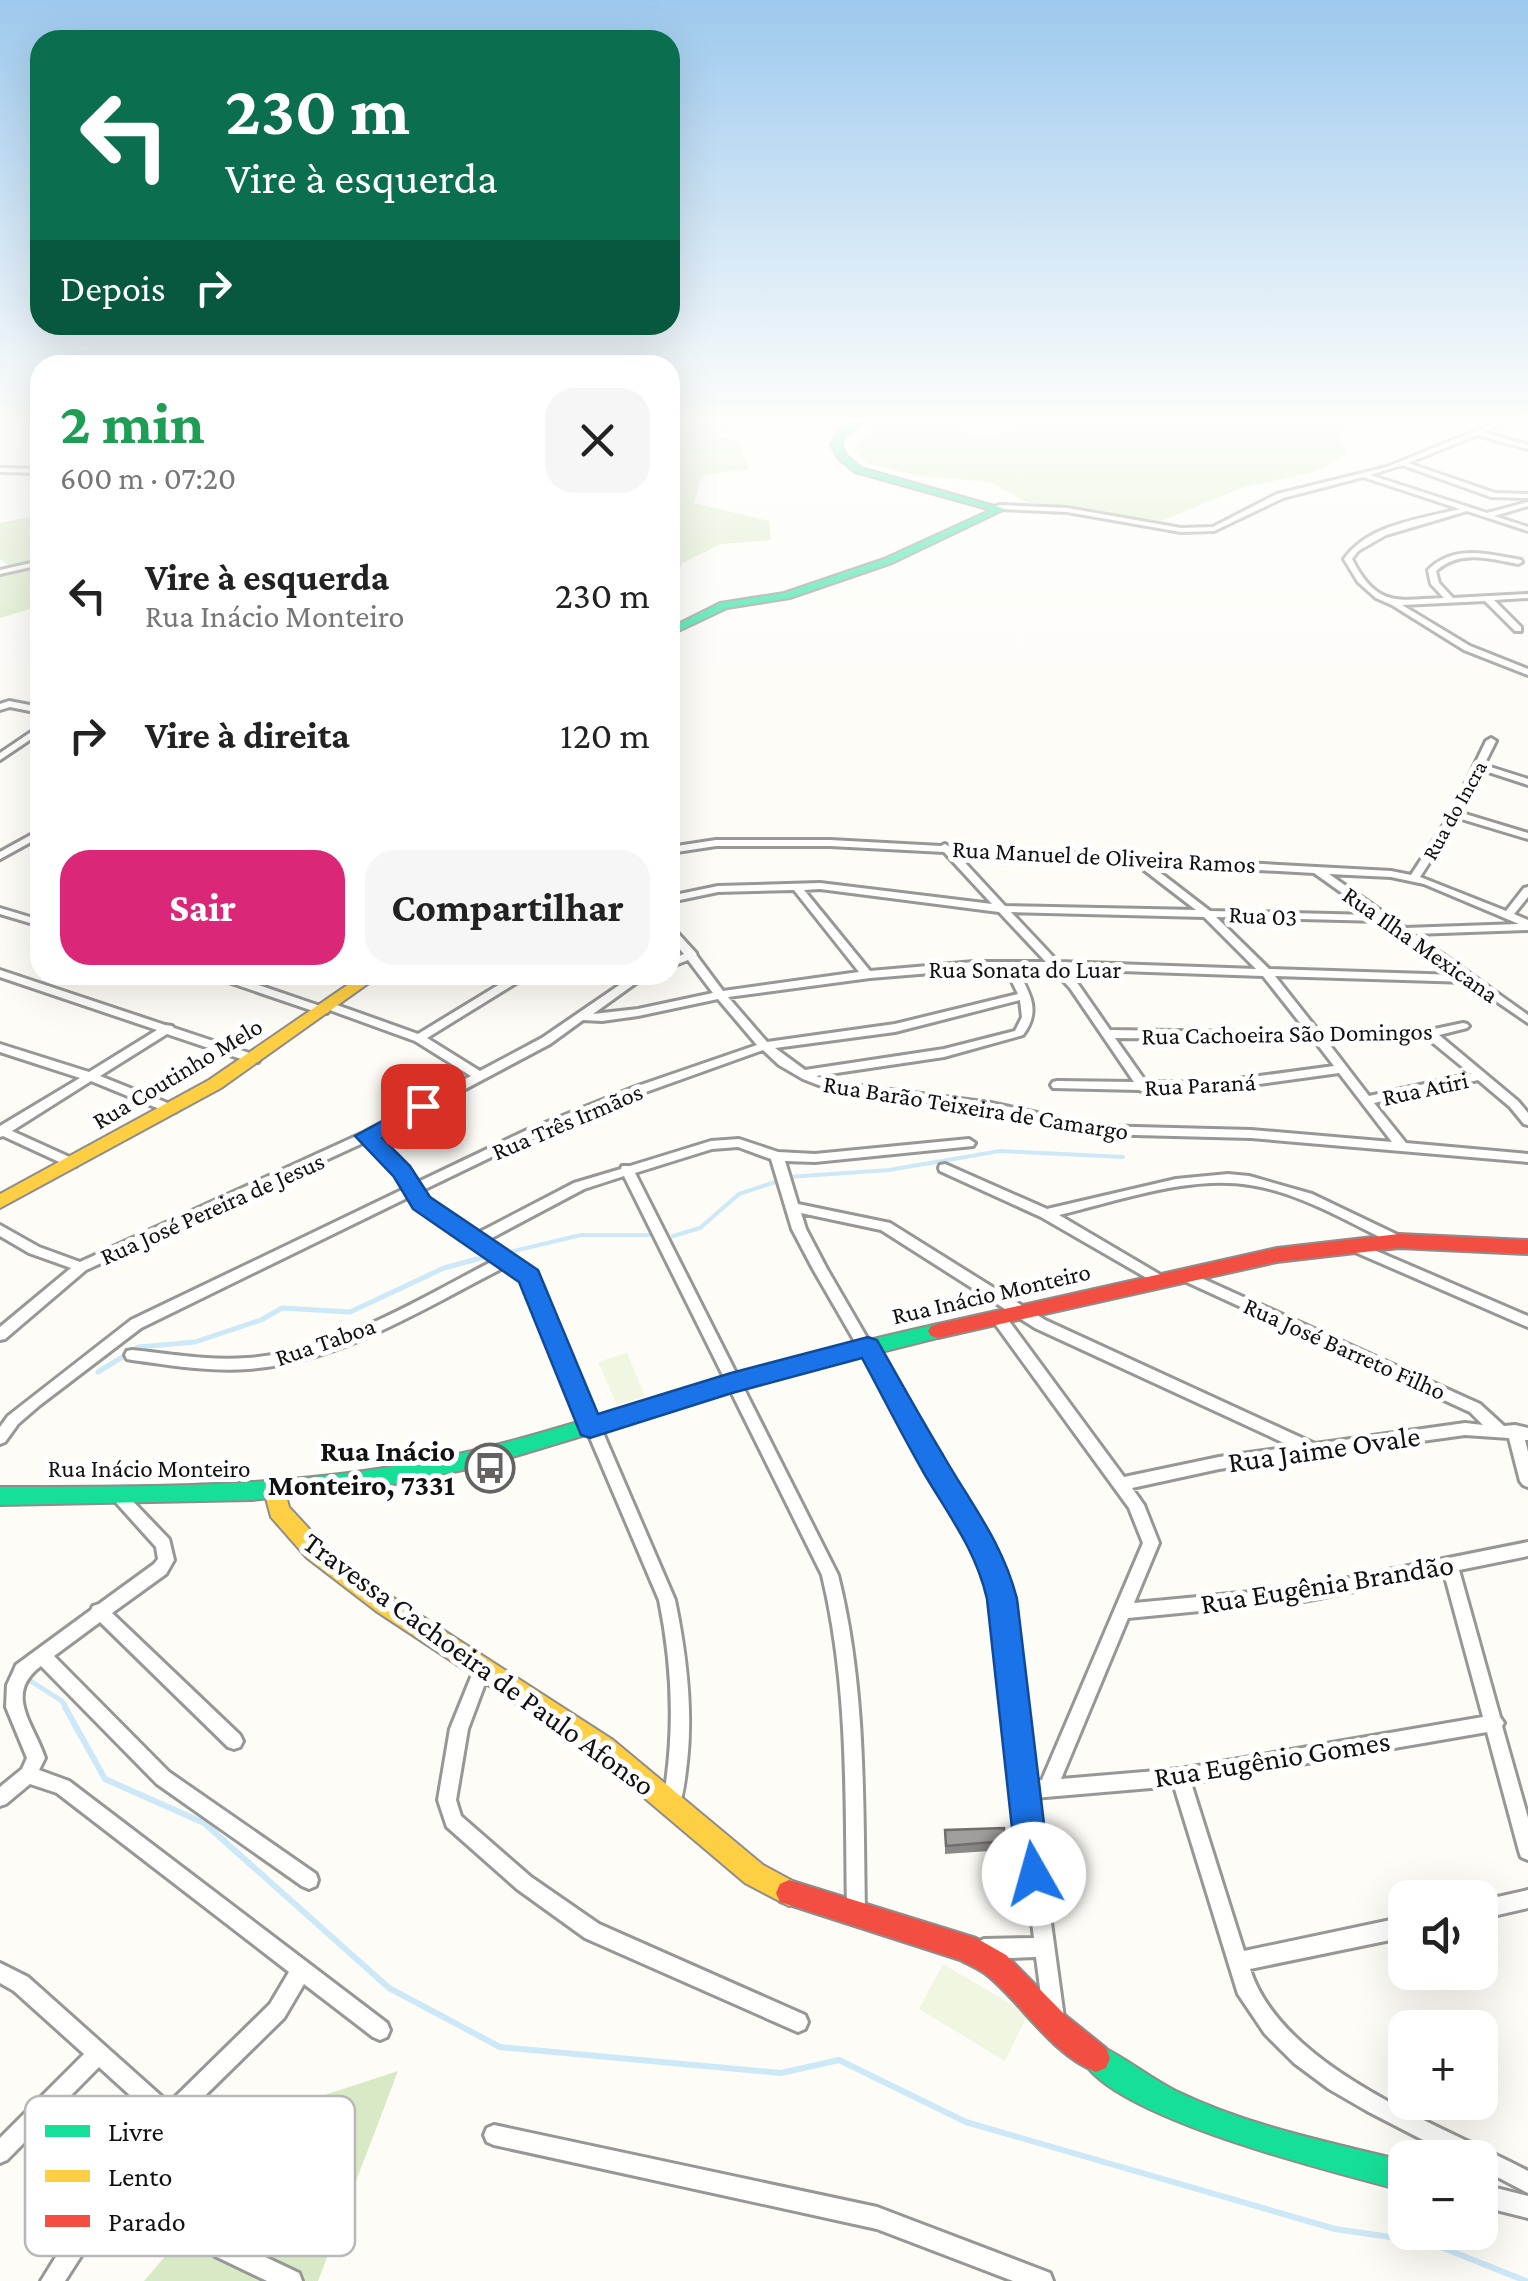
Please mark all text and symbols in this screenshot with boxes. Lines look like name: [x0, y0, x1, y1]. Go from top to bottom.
icon: left: [60, 70, 190, 200]
text: 230 m: [225, 71, 410, 149]
text: Vire à esquerda: [225, 153, 498, 203]
icon: right: [186, 260, 241, 315]
text: Depois: [60, 267, 166, 309]
button: close: [545, 388, 650, 493]
text: 2 min: [60, 389, 205, 456]
text: 600 m · 07:20: [60, 460, 236, 496]
text: Vire à esquerda: [145, 556, 389, 598]
icon: left: [60, 568, 115, 623]
text: 230 m: [555, 574, 650, 616]
text: Rua Inácio Monteiro: [145, 598, 404, 634]
icon: right: [60, 708, 115, 763]
text: Vire à direita: [145, 714, 350, 756]
text: 120 m: [560, 714, 650, 756]
street label: Rua do Incra: [1417, 756, 1492, 864]
street label: Rua Manuel de Oliveira Ramos: [951, 835, 1257, 878]
button: Sair: [60, 850, 345, 965]
button: Compartilhar: [365, 850, 650, 965]
street label: Rua Ilha Mexicana: [1338, 881, 1504, 1008]
street label: Rua 03: [1228, 900, 1298, 931]
street label: Rua Sonata do Luar: [929, 956, 1122, 983]
street label: Rua Coutinho Melo: [88, 1012, 267, 1135]
street label: Rua Cachoeira São Domingos: [1141, 1017, 1433, 1051]
pin: [381, 1064, 466, 1149]
street label: Rua Atiri: [1380, 1066, 1471, 1111]
street label: Rua Paraná: [1143, 1068, 1257, 1101]
street label: Rua Barão Teixeira de Camargo: [821, 1070, 1130, 1146]
street label: Rua Três Irmãos: [488, 1078, 646, 1165]
icon: arrive: [396, 1079, 451, 1134]
street label: Rua José Pereira de Jesus: [96, 1147, 329, 1271]
street label: Rua Inácio Monteiro: [889, 1258, 1093, 1329]
street label: Rua José Barreto Filho: [1239, 1292, 1450, 1406]
street label: Rua Taboa: [272, 1312, 379, 1371]
street label: Rua Jaime Ovale: [1226, 1419, 1422, 1478]
place label: Rua Inácio Monteiro, 7331: [268, 1434, 455, 1502]
bus stop icon: Rua Inácio Monteiro, 7331: [464, 1442, 516, 1494]
street label: Rua Inácio Monteiro: [48, 1455, 250, 1482]
street label: Travessa Cachoeira de Paulo Afonso: [297, 1525, 661, 1802]
street label: Rua Eugênia Brandão: [1198, 1547, 1456, 1621]
street label: Rua Eugênio Gomes: [1151, 1724, 1393, 1794]
position arrow: [982, 1822, 1086, 1926]
map controls: [1388, 1880, 1498, 2250]
button: sound: [1388, 1880, 1498, 1990]
button: +: [1388, 2010, 1498, 2120]
legend: [25, 2096, 355, 2256]
text: Livre: [108, 2116, 164, 2147]
button: −: [1388, 2140, 1498, 2250]
text: Lento: [108, 2161, 172, 2192]
text: Parado: [108, 2206, 186, 2237]

